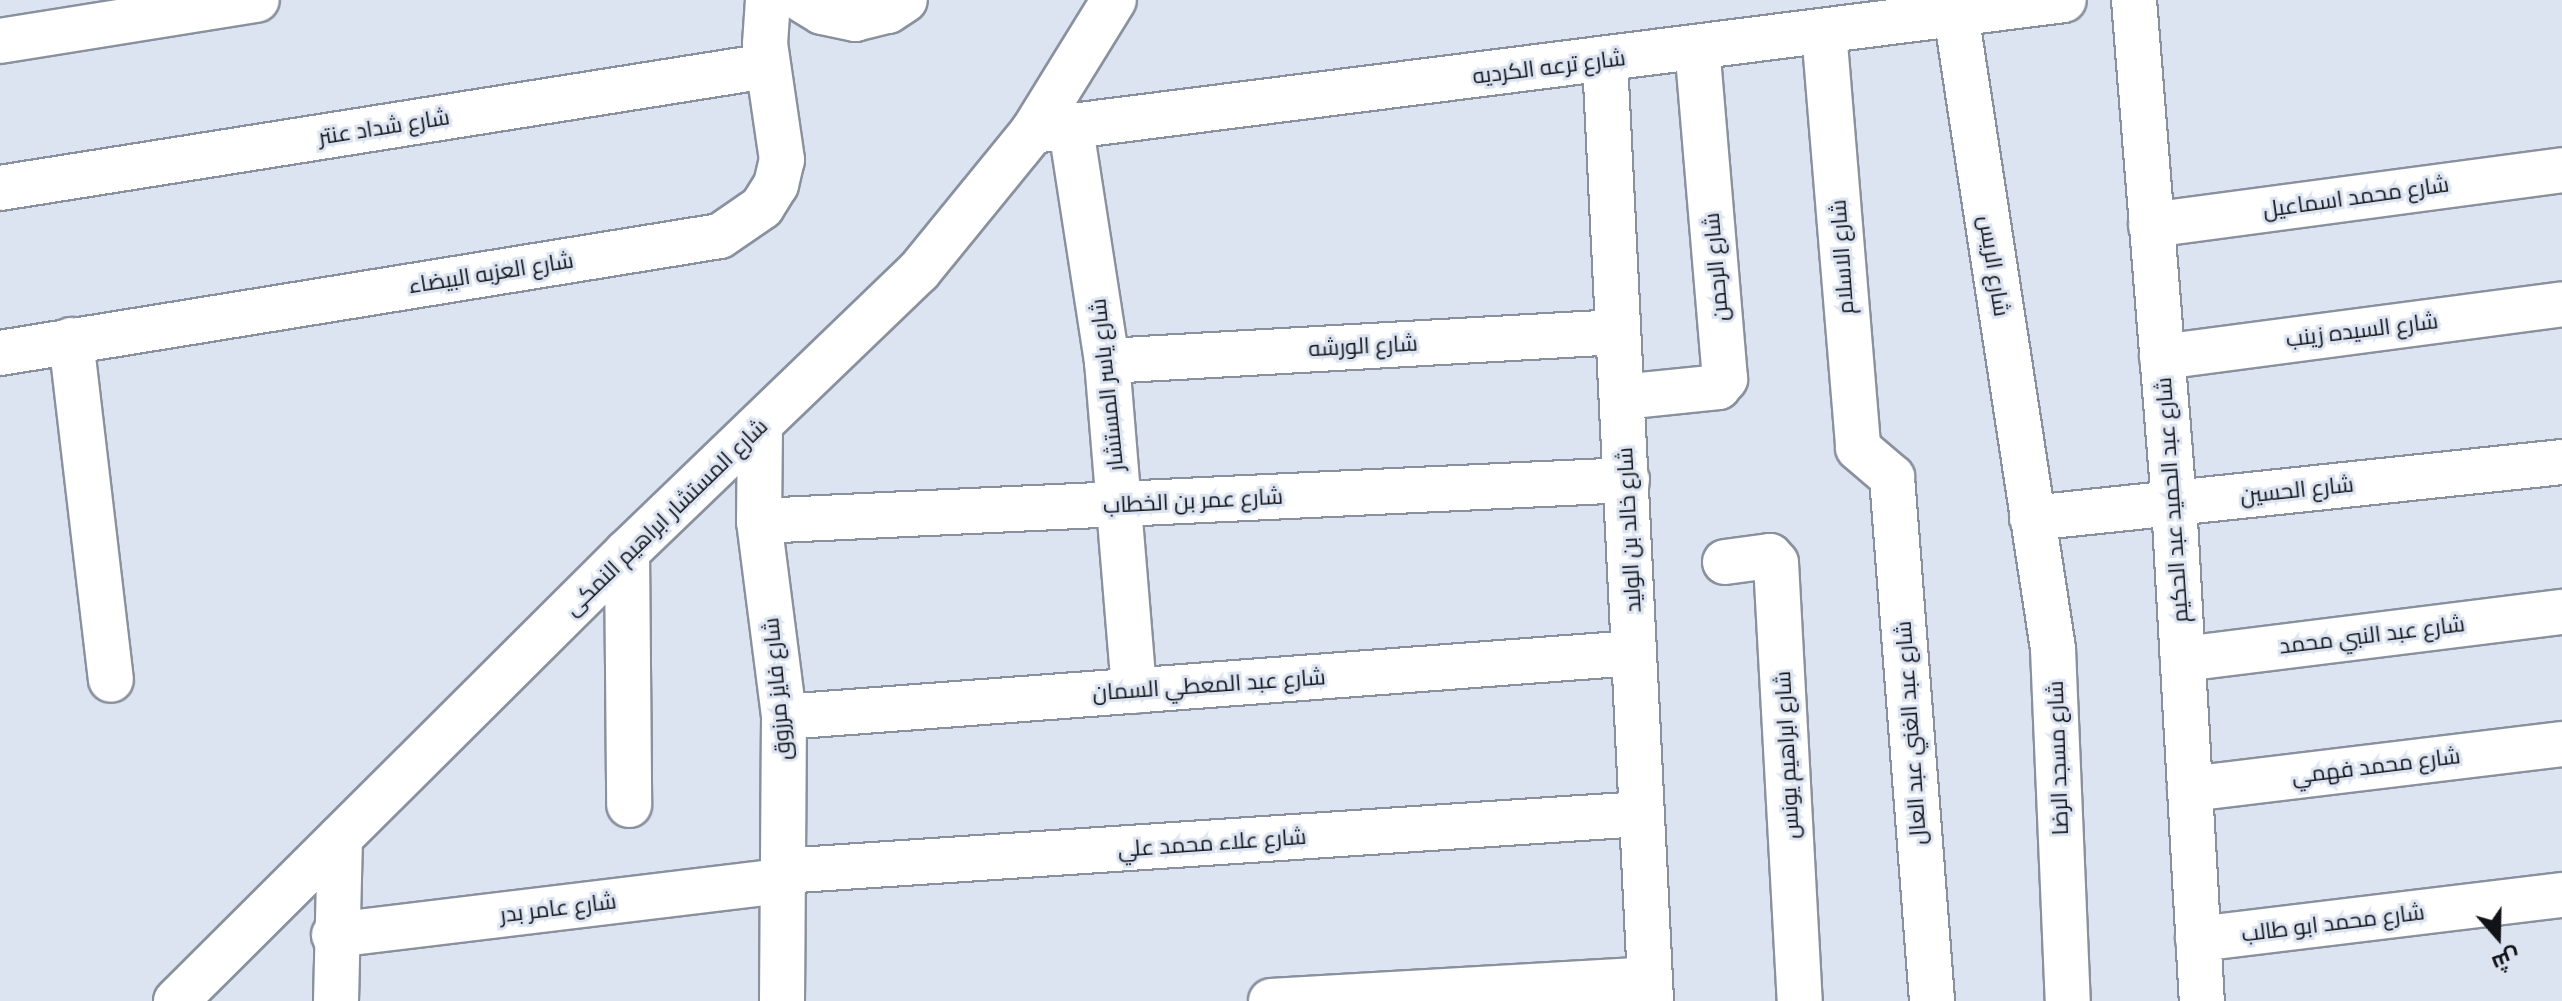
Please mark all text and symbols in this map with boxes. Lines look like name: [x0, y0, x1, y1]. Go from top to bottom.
street label: شارع ترعه الكرديه: [1471, 45, 1627, 89]
street label: شارع شداد عنتر: [316, 104, 452, 150]
street label: شارع محمد اسماعيل: [2261, 171, 2451, 223]
street label: شارع الاسلام: [1825, 199, 1859, 315]
street label: شارع الرحمن: [1698, 212, 1734, 322]
street label: شارع الريس: [1973, 214, 2015, 318]
street label: شارع العزبه البيضاء: [407, 247, 575, 299]
street label: شارع ياسر المستشار: [1085, 297, 1129, 473]
street label: شارع السيده زينب: [2284, 308, 2440, 352]
street label: شارع الورشه: [1308, 330, 1418, 362]
street label: شارع عبد الحميد عبد الحكيم: [2150, 376, 2194, 624]
street label: شارع المستشار ابراهيم النمكى: [559, 413, 773, 621]
street label: شارع خالد بن الوليد: [1611, 447, 1647, 613]
street label: شارع الحسين: [2239, 471, 2355, 509]
street label: شارع عمر بن الخطاب: [1102, 483, 1284, 519]
street label: شارع عبد النبي محمد: [2278, 610, 2466, 660]
street label: شارع فايز مرزوق: [758, 616, 796, 762]
street label: شارع عبد الغني عبد العال: [1890, 620, 1932, 846]
street label: شارع عبد المعطي السمان: [1091, 664, 1327, 706]
street label: شارع ابراهيم يونس: [1769, 670, 1805, 840]
street label: شارع مسجد الرضا: [2042, 680, 2074, 836]
street label: شارع محمد فهمي: [2290, 743, 2462, 789]
street label: شارع علاء محمد علي: [1117, 823, 1307, 863]
street label: شارع عامر بدر: [498, 888, 618, 928]
north arrow: [2458, 897, 2538, 977]
street label: شارع محمد ابو طالب: [2240, 899, 2426, 947]
text: ش: [2489, 943, 2524, 978]

